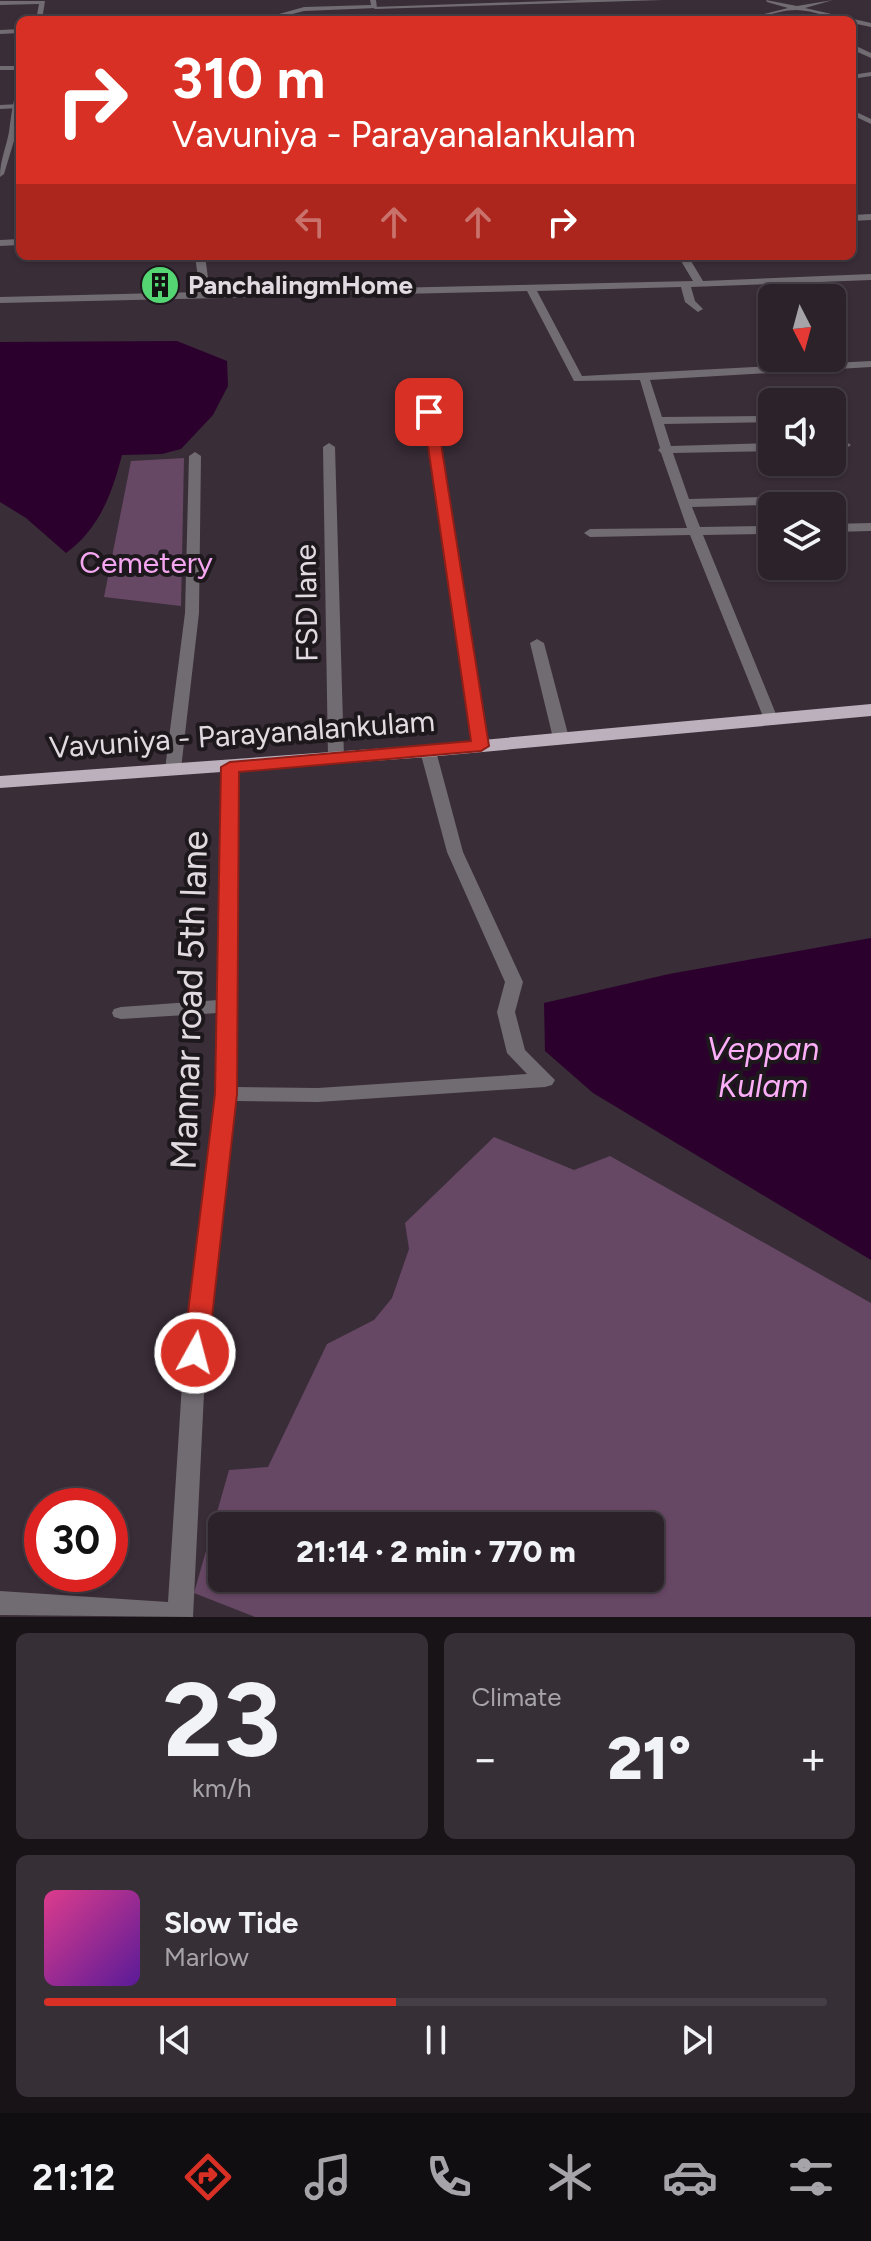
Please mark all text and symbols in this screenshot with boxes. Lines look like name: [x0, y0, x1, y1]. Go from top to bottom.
text: 310 m: [172, 45, 325, 112]
icon: right: [40, 48, 144, 152]
text: Vavuniya - Parayanalankulam: [172, 113, 636, 156]
icon: left: [288, 200, 332, 244]
icon: ahead: [372, 200, 416, 244]
icon: ahead: [456, 200, 500, 244]
icon: right: [540, 200, 584, 244]
building icon: PanchalingmHome: [139, 264, 181, 306]
place label: PanchalingmHome: [188, 269, 413, 301]
north arrow: [758, 284, 846, 372]
map controls: [758, 284, 846, 580]
pin: [395, 378, 463, 446]
button: sound: [758, 388, 846, 476]
icon: arrive: [407, 390, 451, 434]
button: layers: [758, 492, 846, 580]
park label: Cemetery: [79, 544, 213, 581]
street label: FSD lane: [286, 544, 326, 662]
street label: Vavuniya - Parayanalankulam: [48, 702, 436, 766]
street label: Mannar road 5th lane: [162, 830, 216, 1170]
water label: Veppan Kulam: [707, 1030, 819, 1105]
position arrow: [153, 1311, 237, 1395]
speed limit sign: 30: [24, 1488, 128, 1592]
text: 21:14 · 2 min · 770 m: [296, 1533, 576, 1570]
text: 23: [163, 1657, 281, 1782]
text: Climate: [472, 1681, 561, 1713]
text: 21°: [607, 1722, 691, 1794]
text: −: [472, 1732, 499, 1785]
text: +: [800, 1732, 827, 1785]
text: km/h: [192, 1772, 251, 1804]
text: Slow Tide: [164, 1904, 298, 1941]
text: Marlow: [164, 1941, 249, 1973]
icon: previous: [153, 2018, 197, 2062]
icon: pause: [414, 2018, 458, 2062]
icon: next: [675, 2018, 719, 2062]
icon: directions: [180, 2149, 236, 2205]
icon: music: [300, 2149, 356, 2205]
icon: phone: [421, 2149, 477, 2205]
icon: climate: [542, 2149, 598, 2205]
icon: car: [662, 2149, 718, 2205]
icon: filters: [783, 2149, 839, 2205]
text: 21:12: [32, 2156, 115, 2199]

